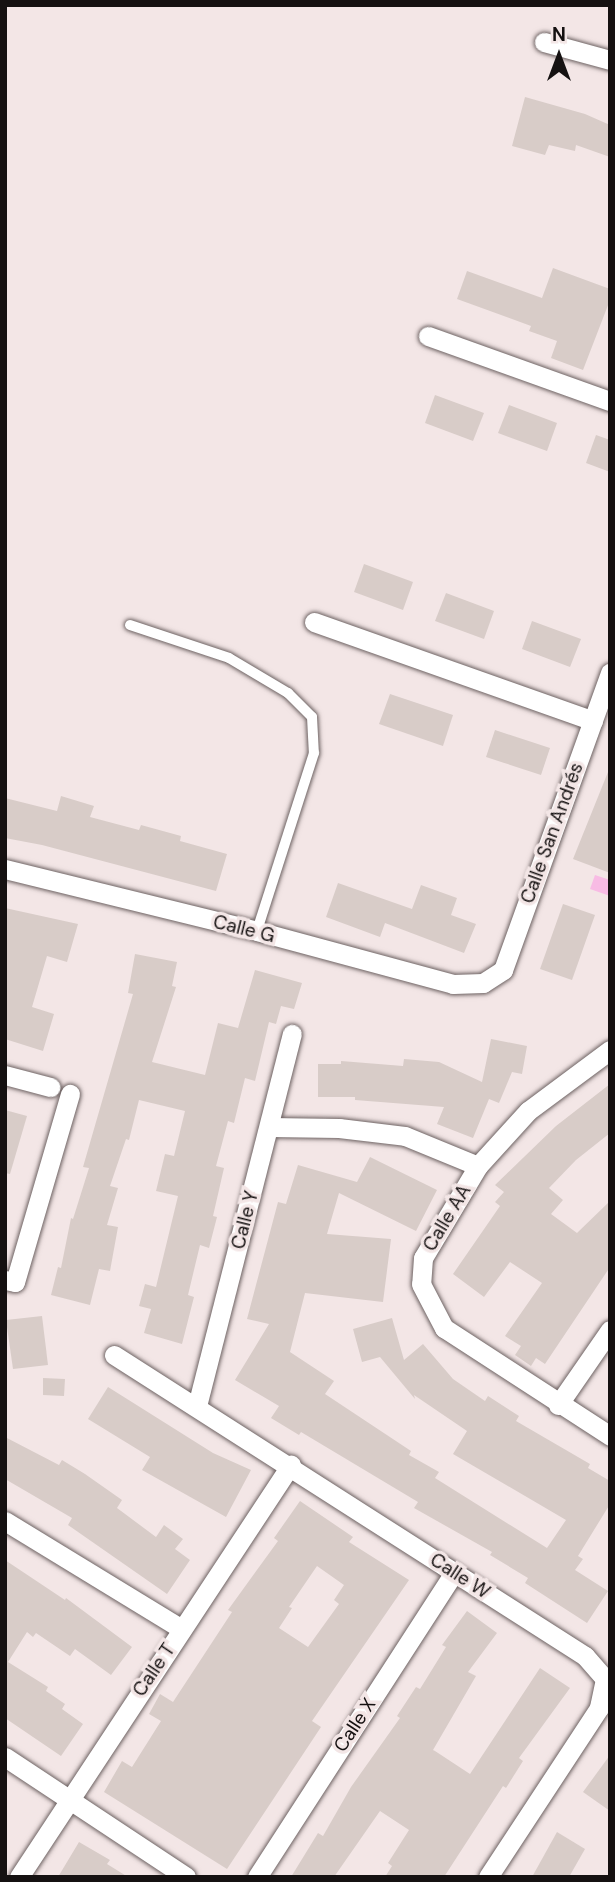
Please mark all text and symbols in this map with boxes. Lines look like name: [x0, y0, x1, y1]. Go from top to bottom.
north arrow: [524, 21, 594, 91]
text: N: [552, 22, 566, 47]
street label: Calle San Andrés: [516, 760, 588, 906]
street label: Calle G: [211, 910, 277, 948]
street label: Calle AA: [418, 1181, 476, 1255]
street label: Calle Y: [227, 1188, 263, 1252]
street label: Calle W: [426, 1548, 494, 1604]
street label: Calle T: [128, 1639, 180, 1701]
street label: Calle X: [329, 1694, 381, 1756]

